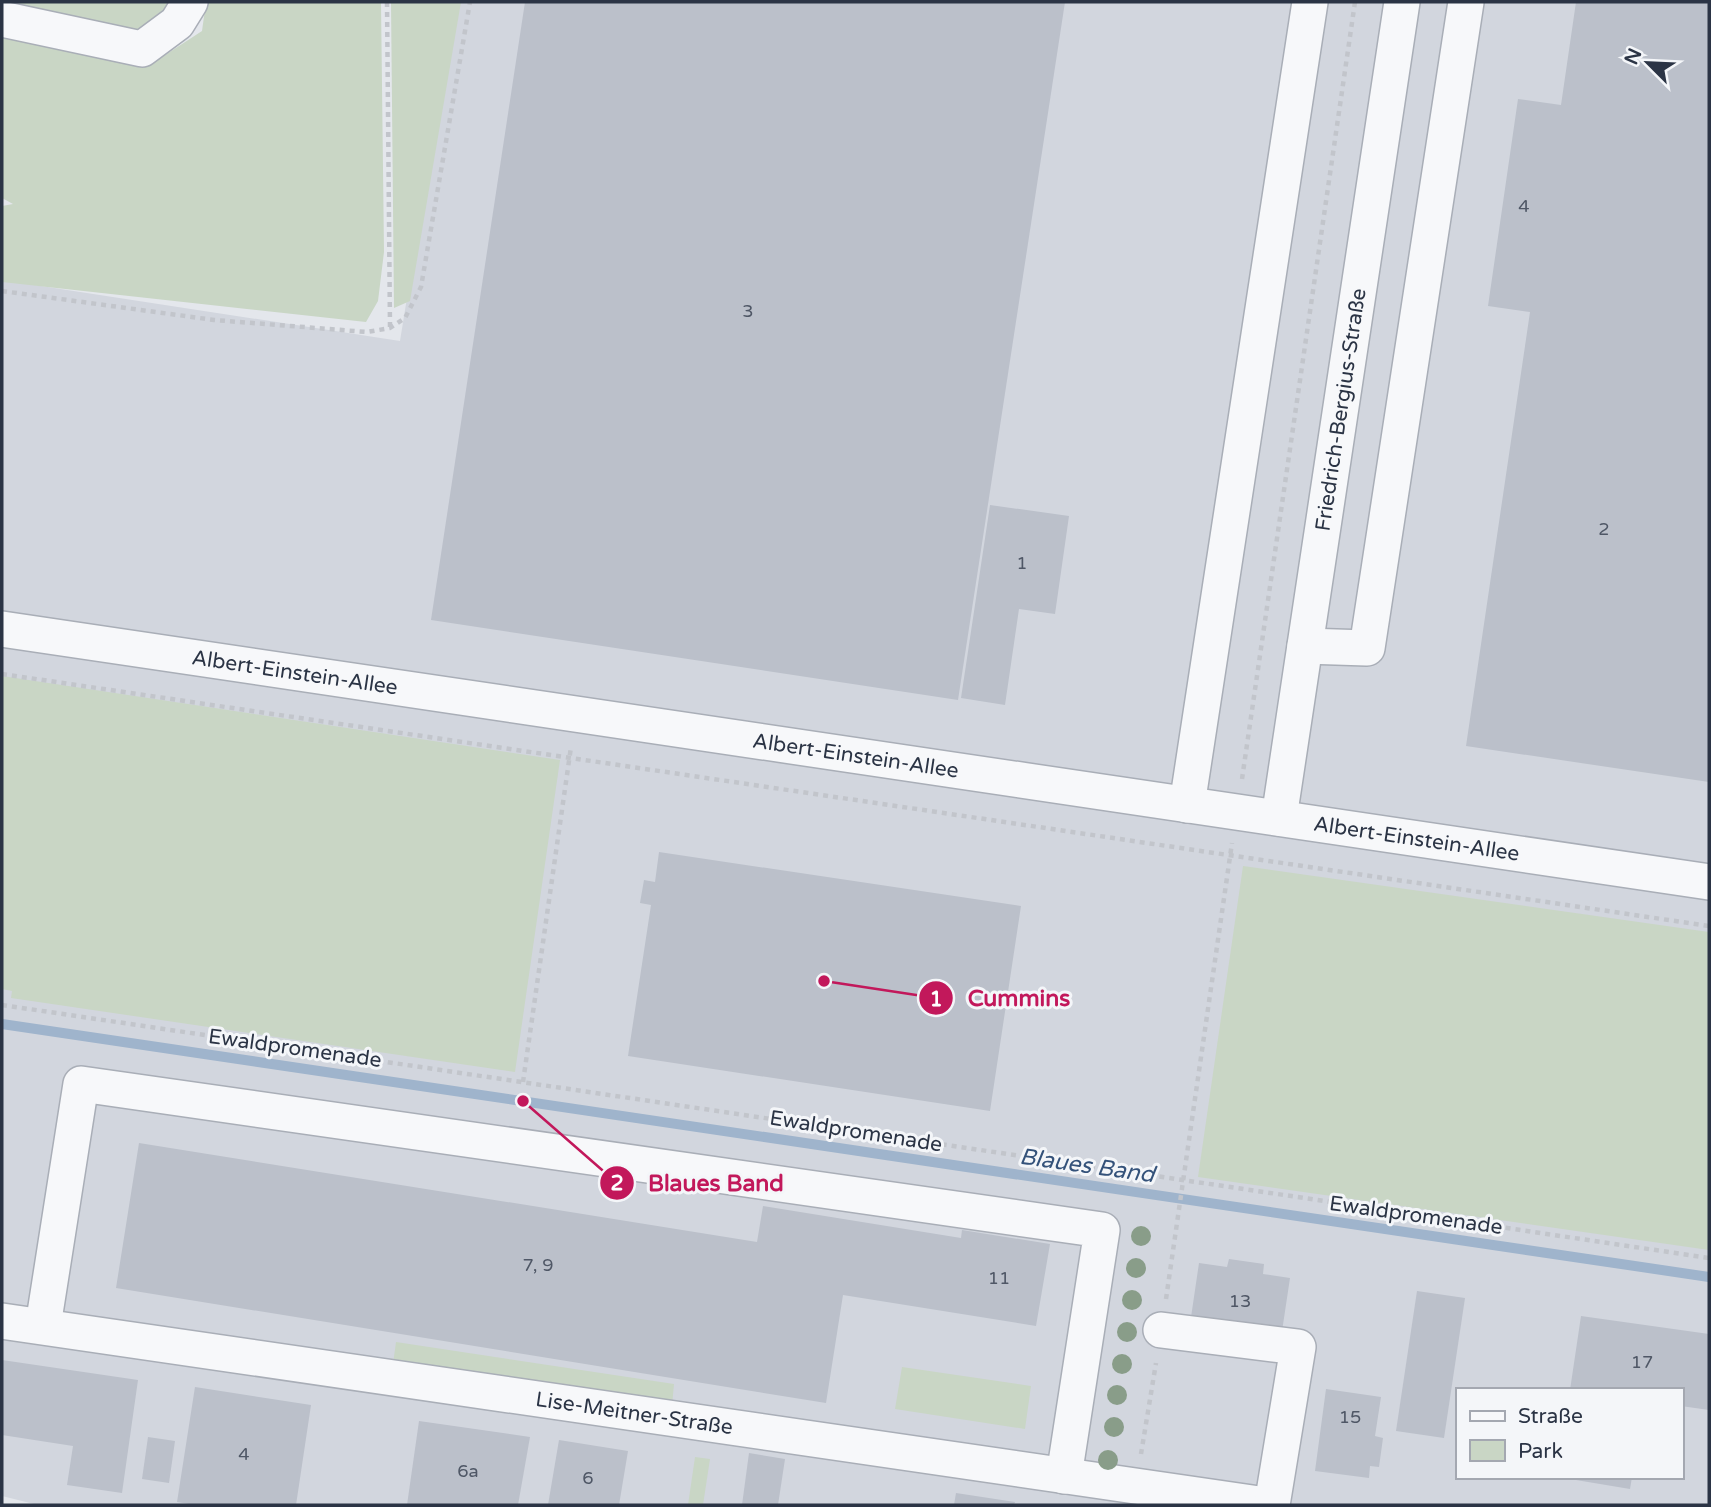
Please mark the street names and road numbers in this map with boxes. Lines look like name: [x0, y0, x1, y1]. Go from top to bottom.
street label: Friedrich-Bergius-Straße: [1310, 286, 1372, 533]
street label: Albert-Einstein-Allee: [190, 645, 399, 701]
street label: Albert-Einstein-Allee: [751, 728, 960, 784]
street label: Albert-Einstein-Allee: [1312, 812, 1521, 867]
street label: Ewaldpromenade: [207, 1024, 383, 1073]
street label: Ewaldpromenade: [768, 1105, 944, 1158]
street label: Ewaldpromenade: [1328, 1191, 1504, 1240]
street label: Lise-Meitner-Straße: [534, 1387, 735, 1440]

